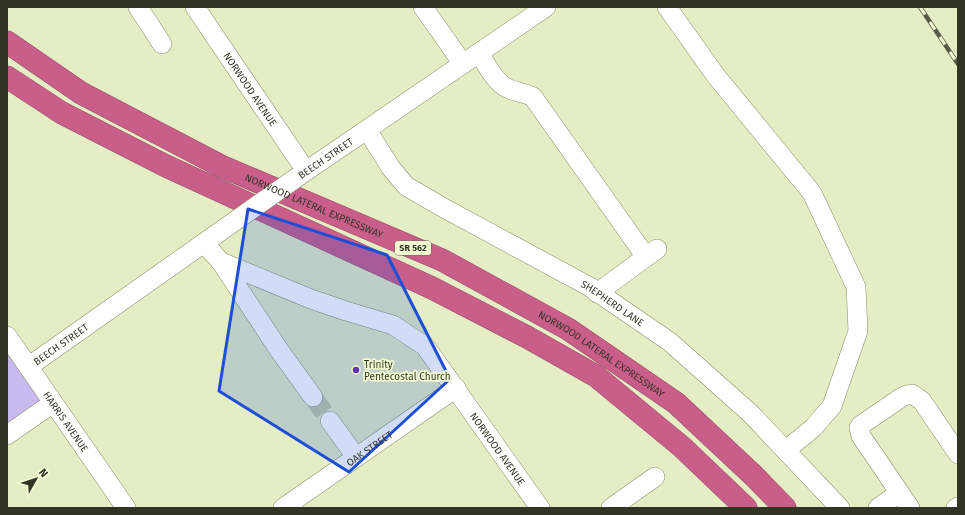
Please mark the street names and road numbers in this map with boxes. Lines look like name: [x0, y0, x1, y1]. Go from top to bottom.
street label: NORWOOD AVENUE: [220, 50, 279, 129]
street label: BEECH STREET: [296, 135, 357, 182]
street label: NORWOOD LATERAL EXPRESSWAY: [243, 172, 385, 241]
road number: SR 562: [395, 241, 431, 255]
street label: SHEPHERD LANE: [579, 278, 646, 329]
street label: NORWOOD LATERAL EXPRESSWAY: [536, 309, 667, 401]
street label: BEECH STREET: [32, 321, 92, 368]
street label: HARRIS AVENUE: [40, 389, 91, 455]
street label: NORWOOD AVENUE: [467, 411, 527, 488]
street label: OAK STREET: [344, 428, 396, 469]

